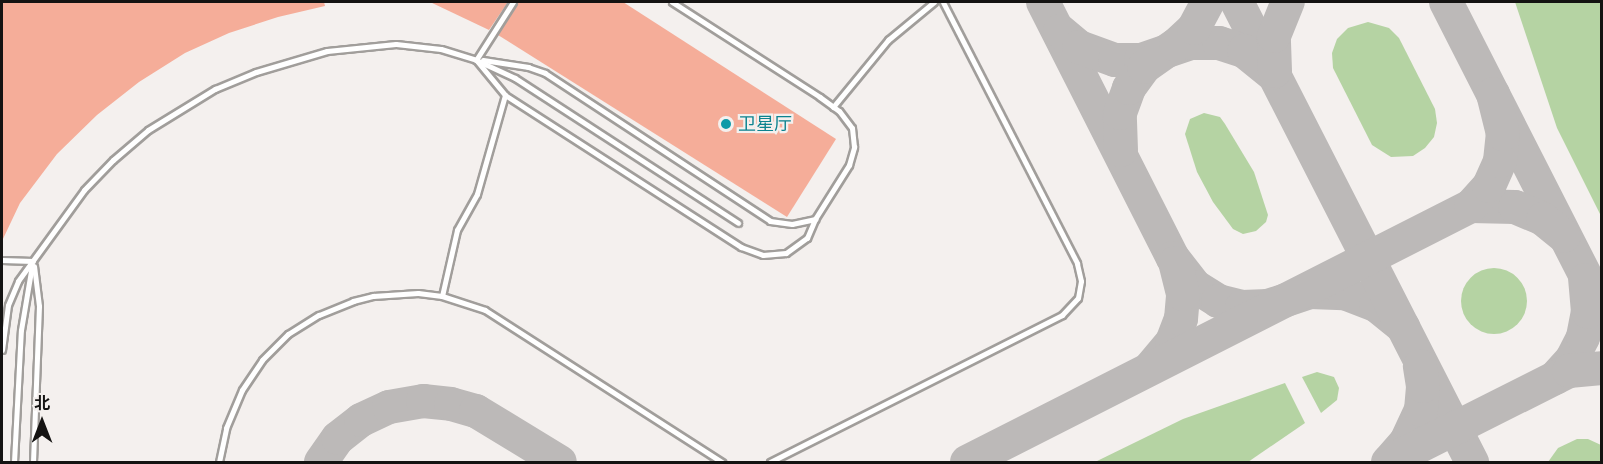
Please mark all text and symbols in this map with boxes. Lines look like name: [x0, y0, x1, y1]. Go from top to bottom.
place label: 卫星厅: [738, 113, 792, 135]
marker: 卫星厅: [719, 117, 733, 131]
north arrow: [12, 392, 72, 452]
text: 北: [34, 394, 50, 414]

